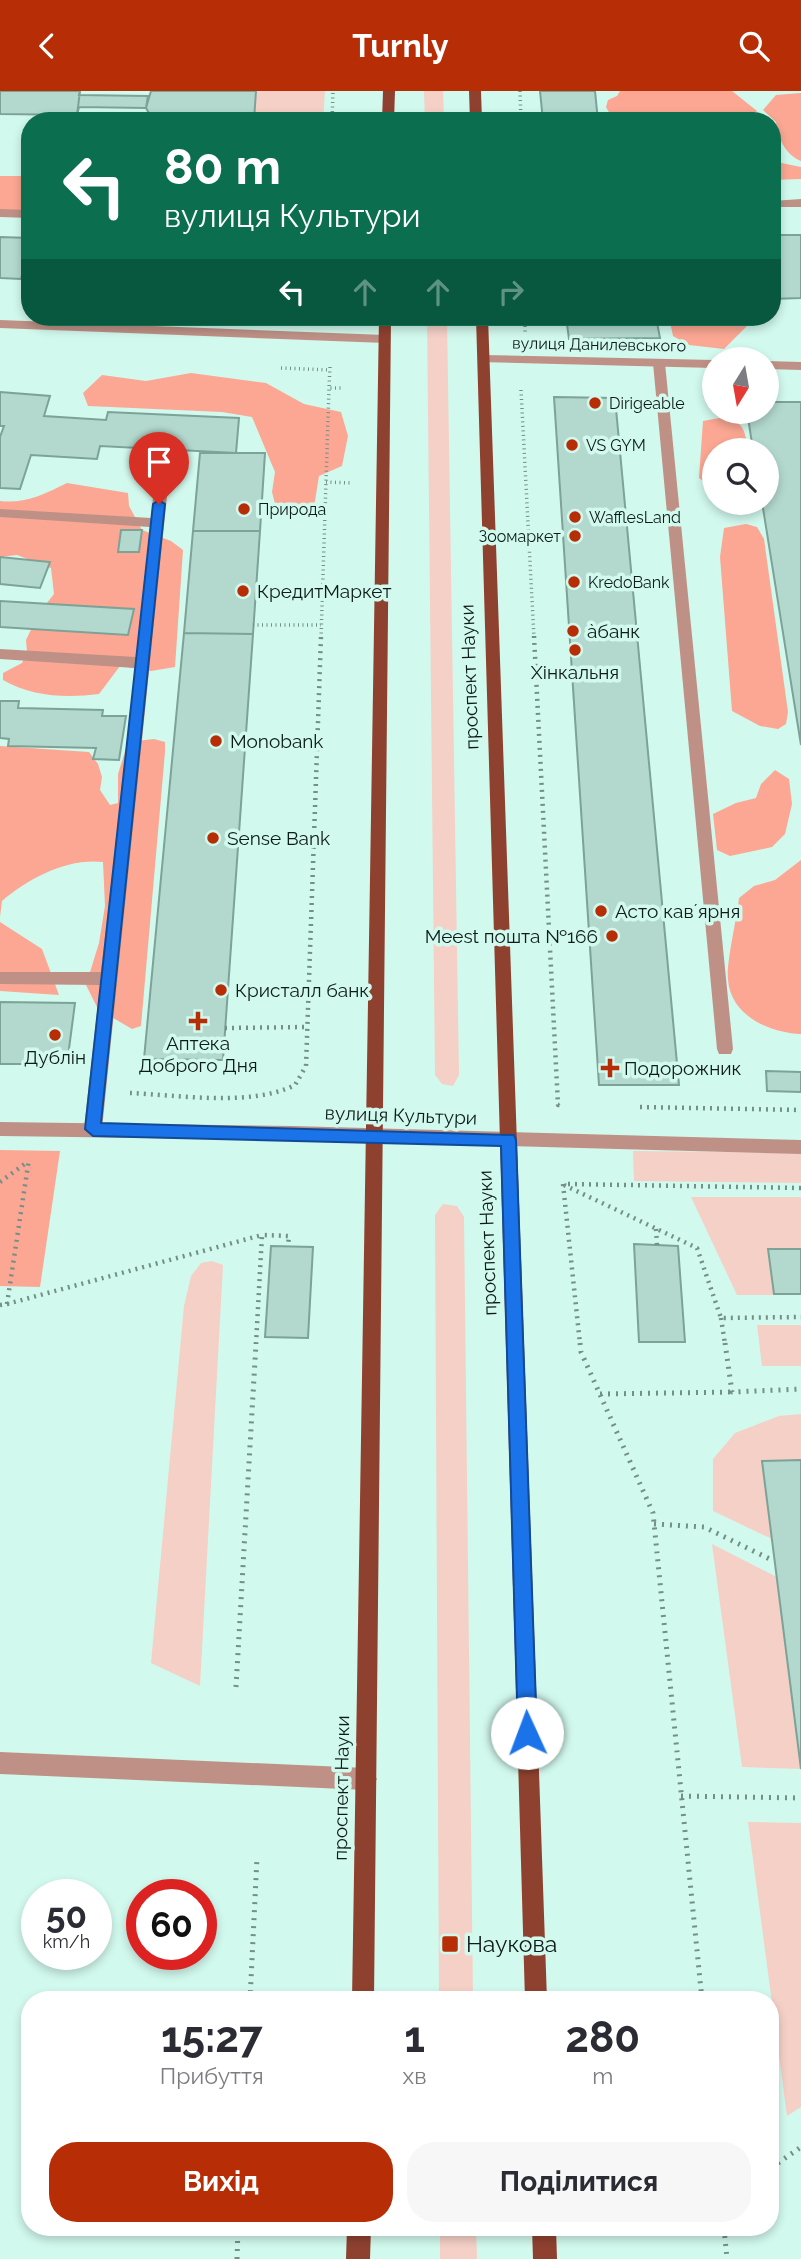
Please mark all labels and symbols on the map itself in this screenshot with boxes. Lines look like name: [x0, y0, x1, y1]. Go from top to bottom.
street label: вулиця Данилевського: [512, 333, 686, 356]
north arrow: [702, 347, 779, 423]
place label: Dirigeable: [609, 394, 685, 413]
marker: Dirigeable: [587, 395, 603, 411]
pin: [129, 432, 189, 504]
place label: VS GYM: [586, 436, 646, 455]
marker: VS GYM: [564, 437, 580, 453]
place label: Природа: [258, 500, 326, 519]
marker: Природа: [236, 501, 252, 517]
place label: WafflesLand: [589, 508, 681, 527]
marker: WafflesLand: [567, 509, 583, 525]
place label: Зоомаркет: [479, 527, 561, 546]
marker: Зоомаркет: [567, 528, 583, 544]
place label: KredoBank: [588, 573, 670, 592]
marker: KredoBank: [566, 574, 582, 590]
place label: КредитМаркет: [257, 580, 392, 602]
marker: КредитМаркет: [235, 583, 251, 599]
street label: проспект Науки: [455, 604, 483, 750]
place label: а̀банк: [587, 620, 640, 642]
marker: а̀банк: [565, 623, 581, 639]
marker: Хінкальня: [567, 642, 583, 658]
place label: Хінкальня: [531, 661, 619, 683]
place label: Monobank: [230, 730, 323, 752]
marker: Monobank: [208, 733, 224, 749]
place label: Sense Bank: [227, 827, 330, 849]
marker: Sense Bank: [205, 830, 221, 846]
place label: Асто кавʼярня: [615, 900, 740, 922]
marker: Асто кавʼярня: [593, 903, 609, 919]
place label: Meest пошта №166: [425, 925, 598, 947]
marker: Meest пошта №166: [604, 928, 620, 944]
place label: Кристалл банк: [235, 979, 369, 1001]
marker: Кристалл банк: [213, 982, 229, 998]
marker: Аптека Доброго Дня: [190, 1013, 206, 1029]
marker: Дублін: [47, 1027, 63, 1043]
place label: Аптека Доброго Дня: [138, 1032, 258, 1076]
place label: Дублін: [24, 1046, 86, 1068]
place label: Подорожник: [624, 1057, 742, 1079]
marker: Подорожник: [602, 1060, 618, 1076]
street label: вулиця Культури: [324, 1101, 478, 1129]
street label: проспект Науки: [473, 1170, 501, 1316]
position arrow: [490, 1696, 564, 1770]
street label: проспект Науки: [329, 1715, 353, 1861]
speed limit sign: 60: [126, 1879, 217, 1970]
place label: Наукова: [466, 1930, 557, 1957]
marker: Наукова: [440, 1934, 460, 1954]

